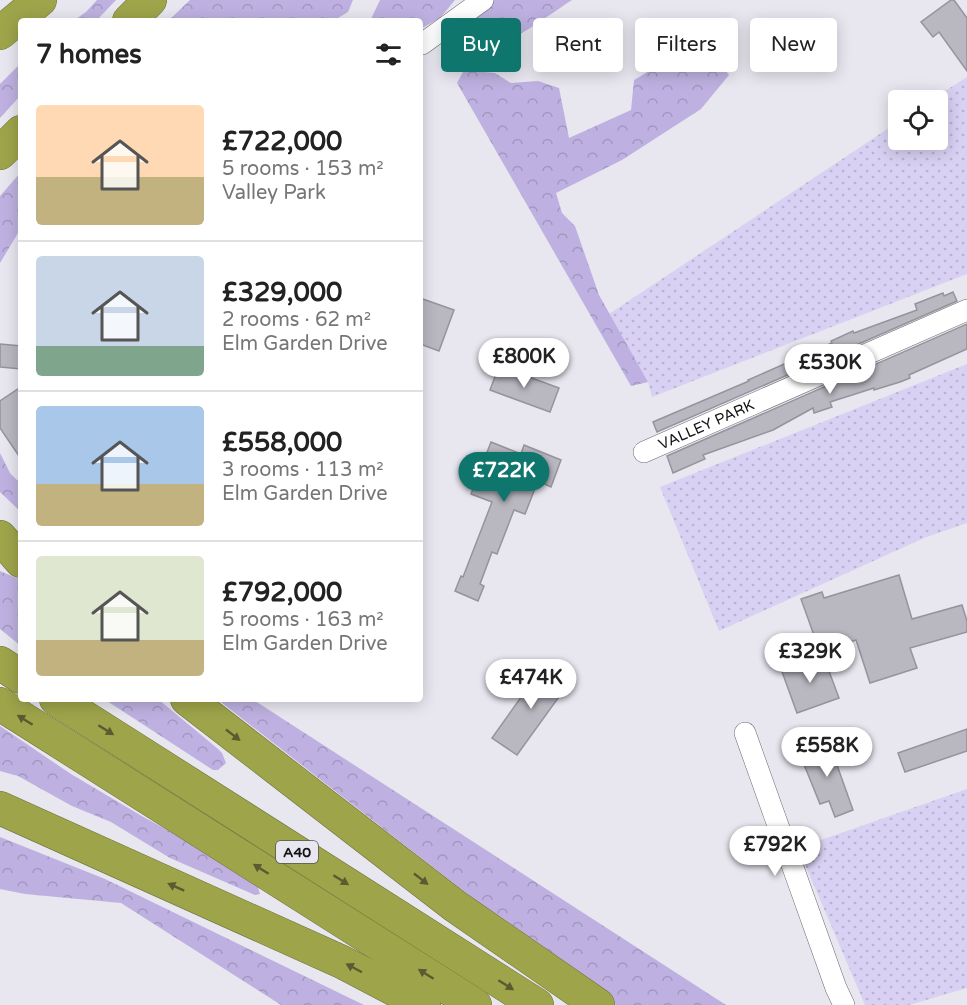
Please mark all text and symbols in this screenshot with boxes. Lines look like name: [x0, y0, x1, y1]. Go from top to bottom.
chip: Buy: [441, 18, 521, 72]
chip: Rent: [533, 18, 623, 72]
chip: Filters: [635, 18, 738, 72]
chip: New: [750, 18, 837, 72]
icon: filters: [372, 38, 405, 71]
text: 7 homes: [36, 39, 142, 70]
map controls: [888, 90, 948, 150]
button: locate: [888, 90, 948, 150]
text: £722,000: [222, 126, 342, 157]
icon: home: [84, 129, 156, 201]
text: 5 rooms · 153 m²: [222, 157, 384, 181]
text: Valley Park: [222, 181, 326, 205]
text: £329,000: [222, 277, 342, 308]
icon: home: [84, 280, 156, 352]
text: 2 rooms · 62 m²: [222, 308, 371, 332]
text: Elm Garden Drive: [222, 332, 388, 356]
pin: £800K: [482, 338, 566, 389]
pin: £530K: [788, 344, 872, 395]
text: £800K: [492, 345, 556, 369]
text: £530K: [798, 351, 862, 375]
street label: VALLEY PARK: [656, 396, 757, 454]
text: £558,000: [222, 427, 342, 458]
icon: home: [84, 430, 156, 502]
pin: £722K: [462, 452, 546, 503]
text: 3 rooms · 113 m²: [222, 458, 384, 482]
text: £722K: [472, 459, 536, 483]
text: Elm Garden Drive: [222, 482, 388, 506]
text: £792,000: [222, 577, 342, 608]
icon: home: [84, 580, 156, 652]
text: 5 rooms · 163 m²: [222, 608, 384, 632]
text: Elm Garden Drive: [222, 632, 388, 656]
pin: £329K: [768, 633, 852, 684]
text: £329K: [778, 640, 842, 664]
pin: £474K: [489, 659, 573, 710]
text: £474K: [499, 666, 563, 690]
one-way arrow: [17, 715, 33, 726]
one-way arrow: [98, 725, 114, 736]
pin: £558K: [785, 727, 869, 778]
one-way arrow: [225, 728, 241, 741]
text: £558K: [795, 734, 859, 758]
pin: £792K: [733, 826, 817, 877]
text: £792K: [743, 833, 807, 857]
road number: A40: [276, 841, 318, 863]
one-way arrow: [253, 864, 269, 875]
one-way arrow: [413, 873, 429, 886]
one-way arrow: [333, 875, 349, 886]
one-way arrow: [168, 883, 185, 892]
one-way arrow: [345, 963, 362, 973]
one-way arrow: [418, 968, 434, 979]
one-way arrow: [497, 979, 513, 991]

